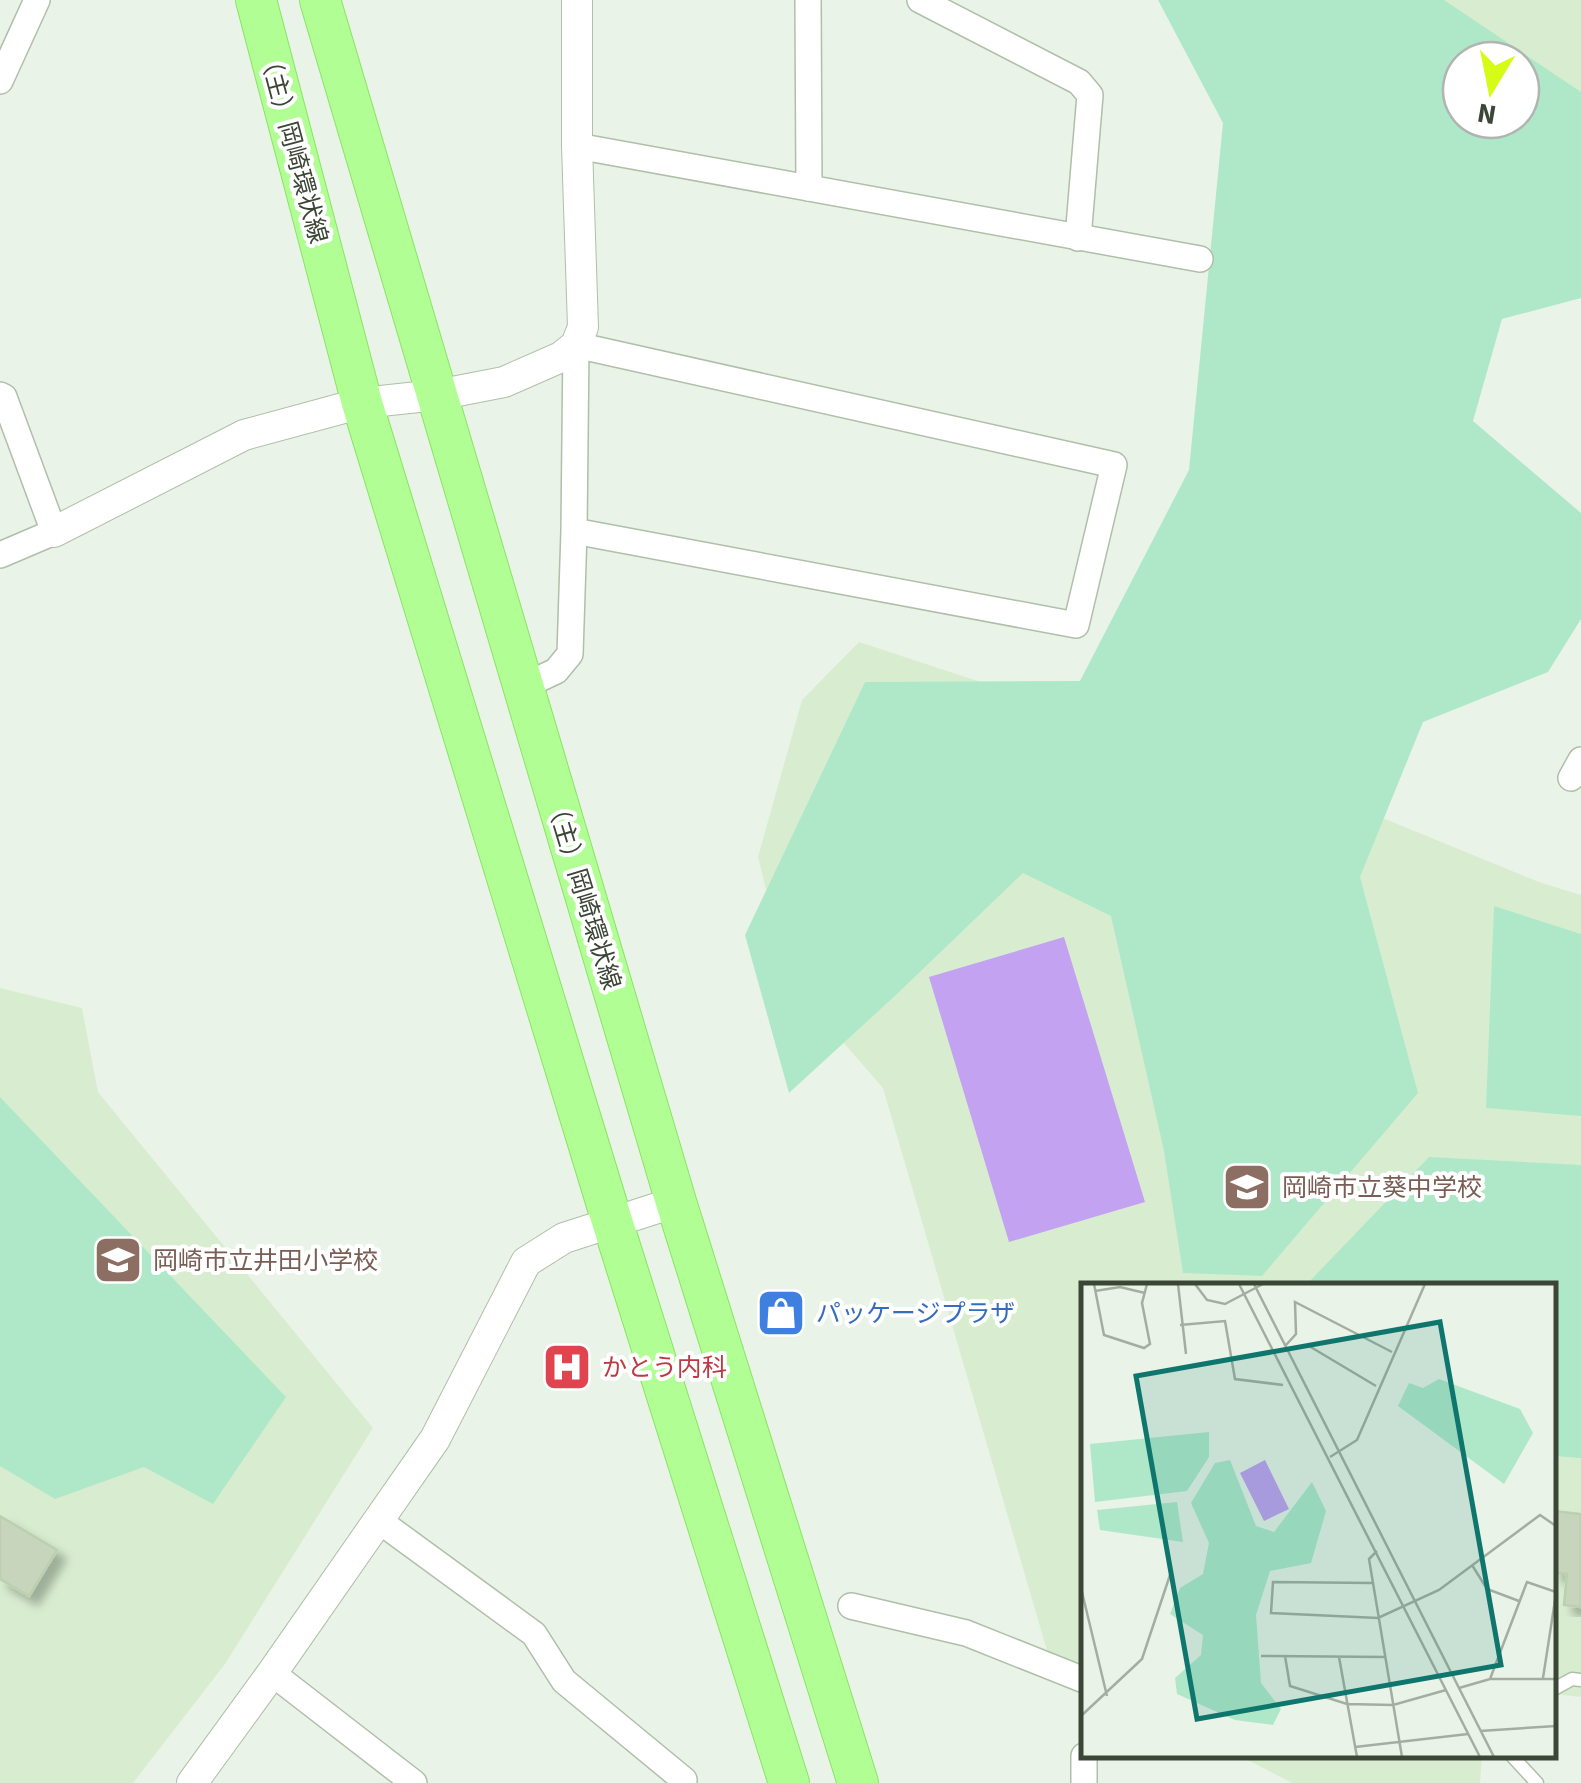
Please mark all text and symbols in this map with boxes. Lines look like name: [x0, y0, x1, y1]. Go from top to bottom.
north arrow: [1441, 40, 1541, 140]
street label: （主）岡崎環状線: [250, 45, 336, 248]
text: N: [1474, 92, 1499, 135]
street label: （主）岡崎環状線: [537, 792, 629, 994]
school or university icon: 岡崎市立葵中学校: [1221, 1161, 1273, 1213]
place label: 岡崎市立葵中学校: [1282, 1170, 1482, 1206]
school or university icon: 岡崎市立井田小学校: [92, 1234, 144, 1286]
place label: 岡崎市立井田小学校: [153, 1243, 378, 1279]
inset map: [1081, 1283, 1556, 1758]
shop icon: パッケージプラザ: [755, 1287, 807, 1339]
place label: パッケージプラザ: [816, 1296, 1016, 1332]
hospital icon: かとう内科: [541, 1341, 593, 1393]
place label: かとう内科: [602, 1350, 727, 1386]

